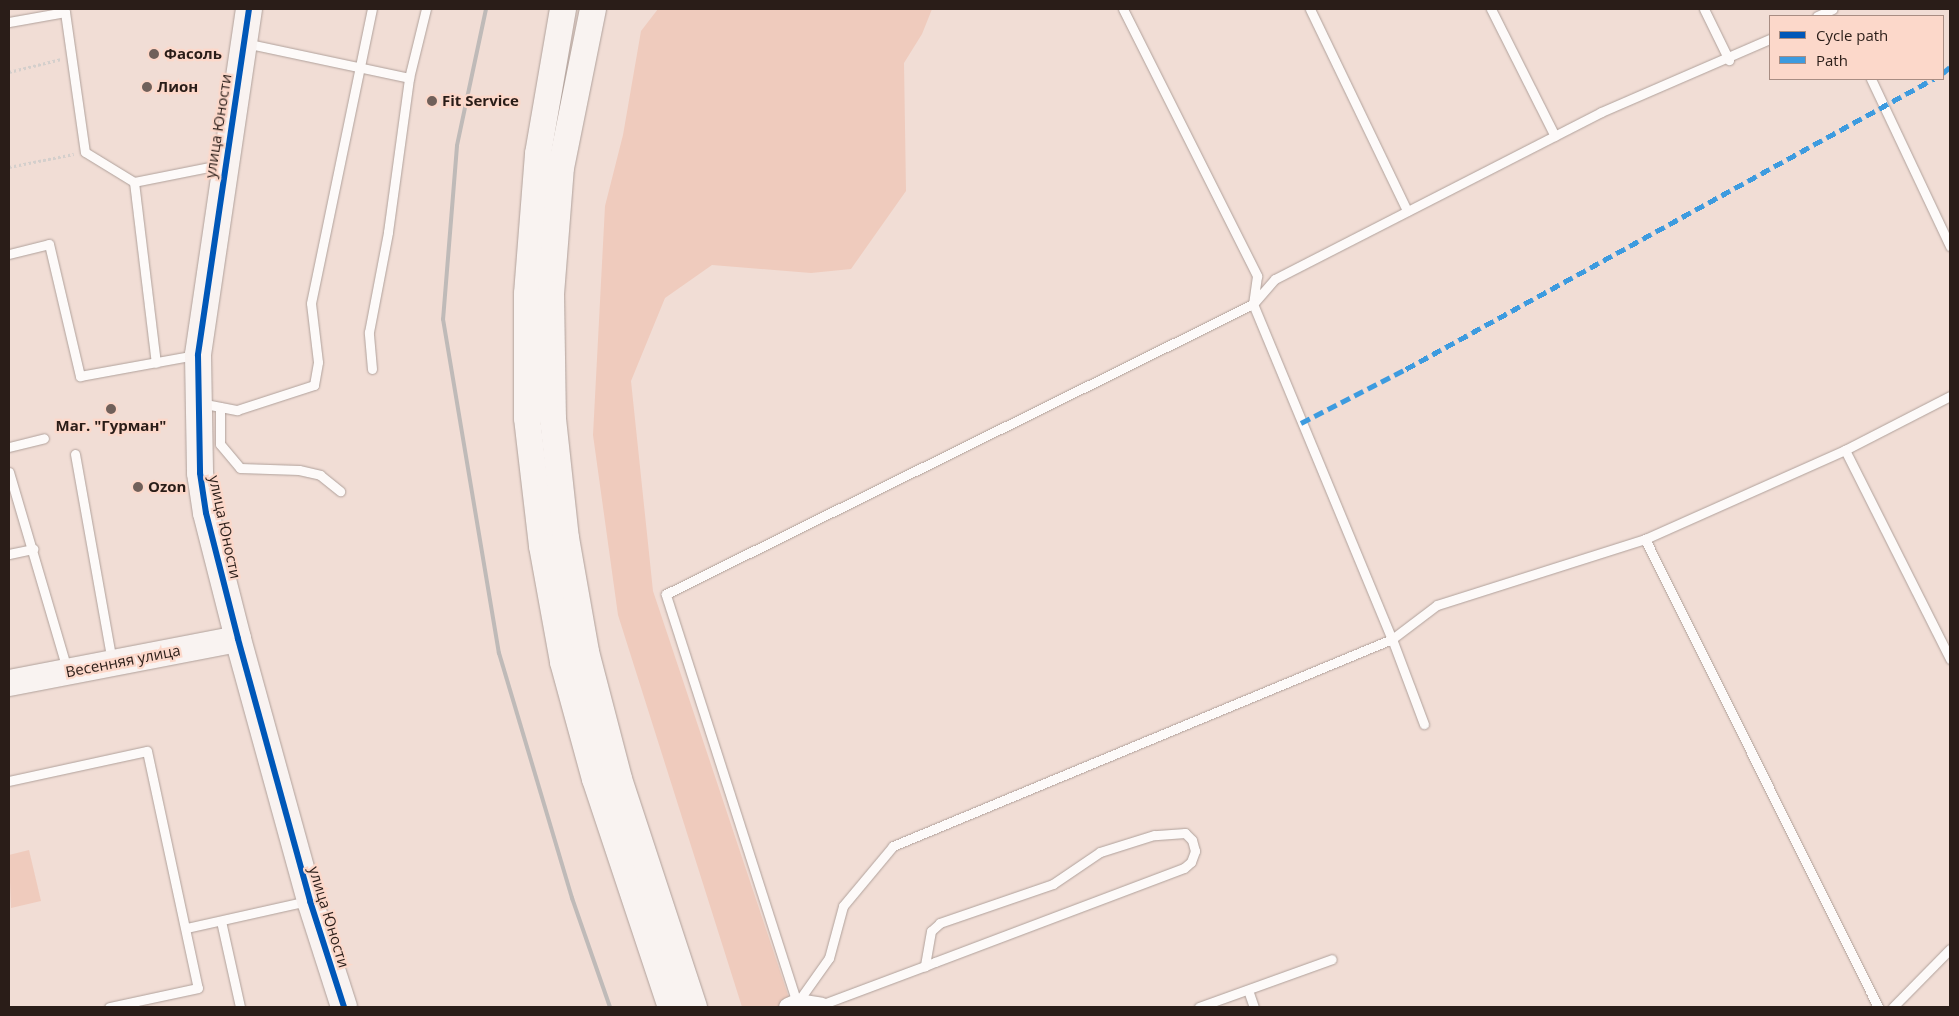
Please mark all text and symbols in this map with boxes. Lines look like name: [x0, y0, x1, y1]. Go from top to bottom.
legend: [1769, 15, 1944, 80]
text: Cycle path: [1816, 25, 1888, 45]
place label: Фасоль: [164, 45, 222, 63]
marker: Фасоль: [148, 48, 160, 60]
text: Path: [1816, 50, 1848, 70]
street label: улица Юности: [201, 73, 235, 179]
place label: Лион: [157, 78, 198, 96]
marker: Лион: [141, 81, 153, 93]
place label: Fit Service: [442, 92, 519, 110]
marker: Fit Service: [426, 95, 438, 107]
marker: Маг. "Гурман": [105, 403, 117, 415]
place label: Маг. "Гурман": [56, 417, 166, 435]
street label: улица Юности: [205, 474, 245, 580]
place label: Ozon: [148, 478, 186, 496]
marker: Ozon: [132, 481, 144, 493]
street label: Весенняя улица: [64, 641, 182, 681]
street label: улица Юности: [305, 864, 353, 970]

